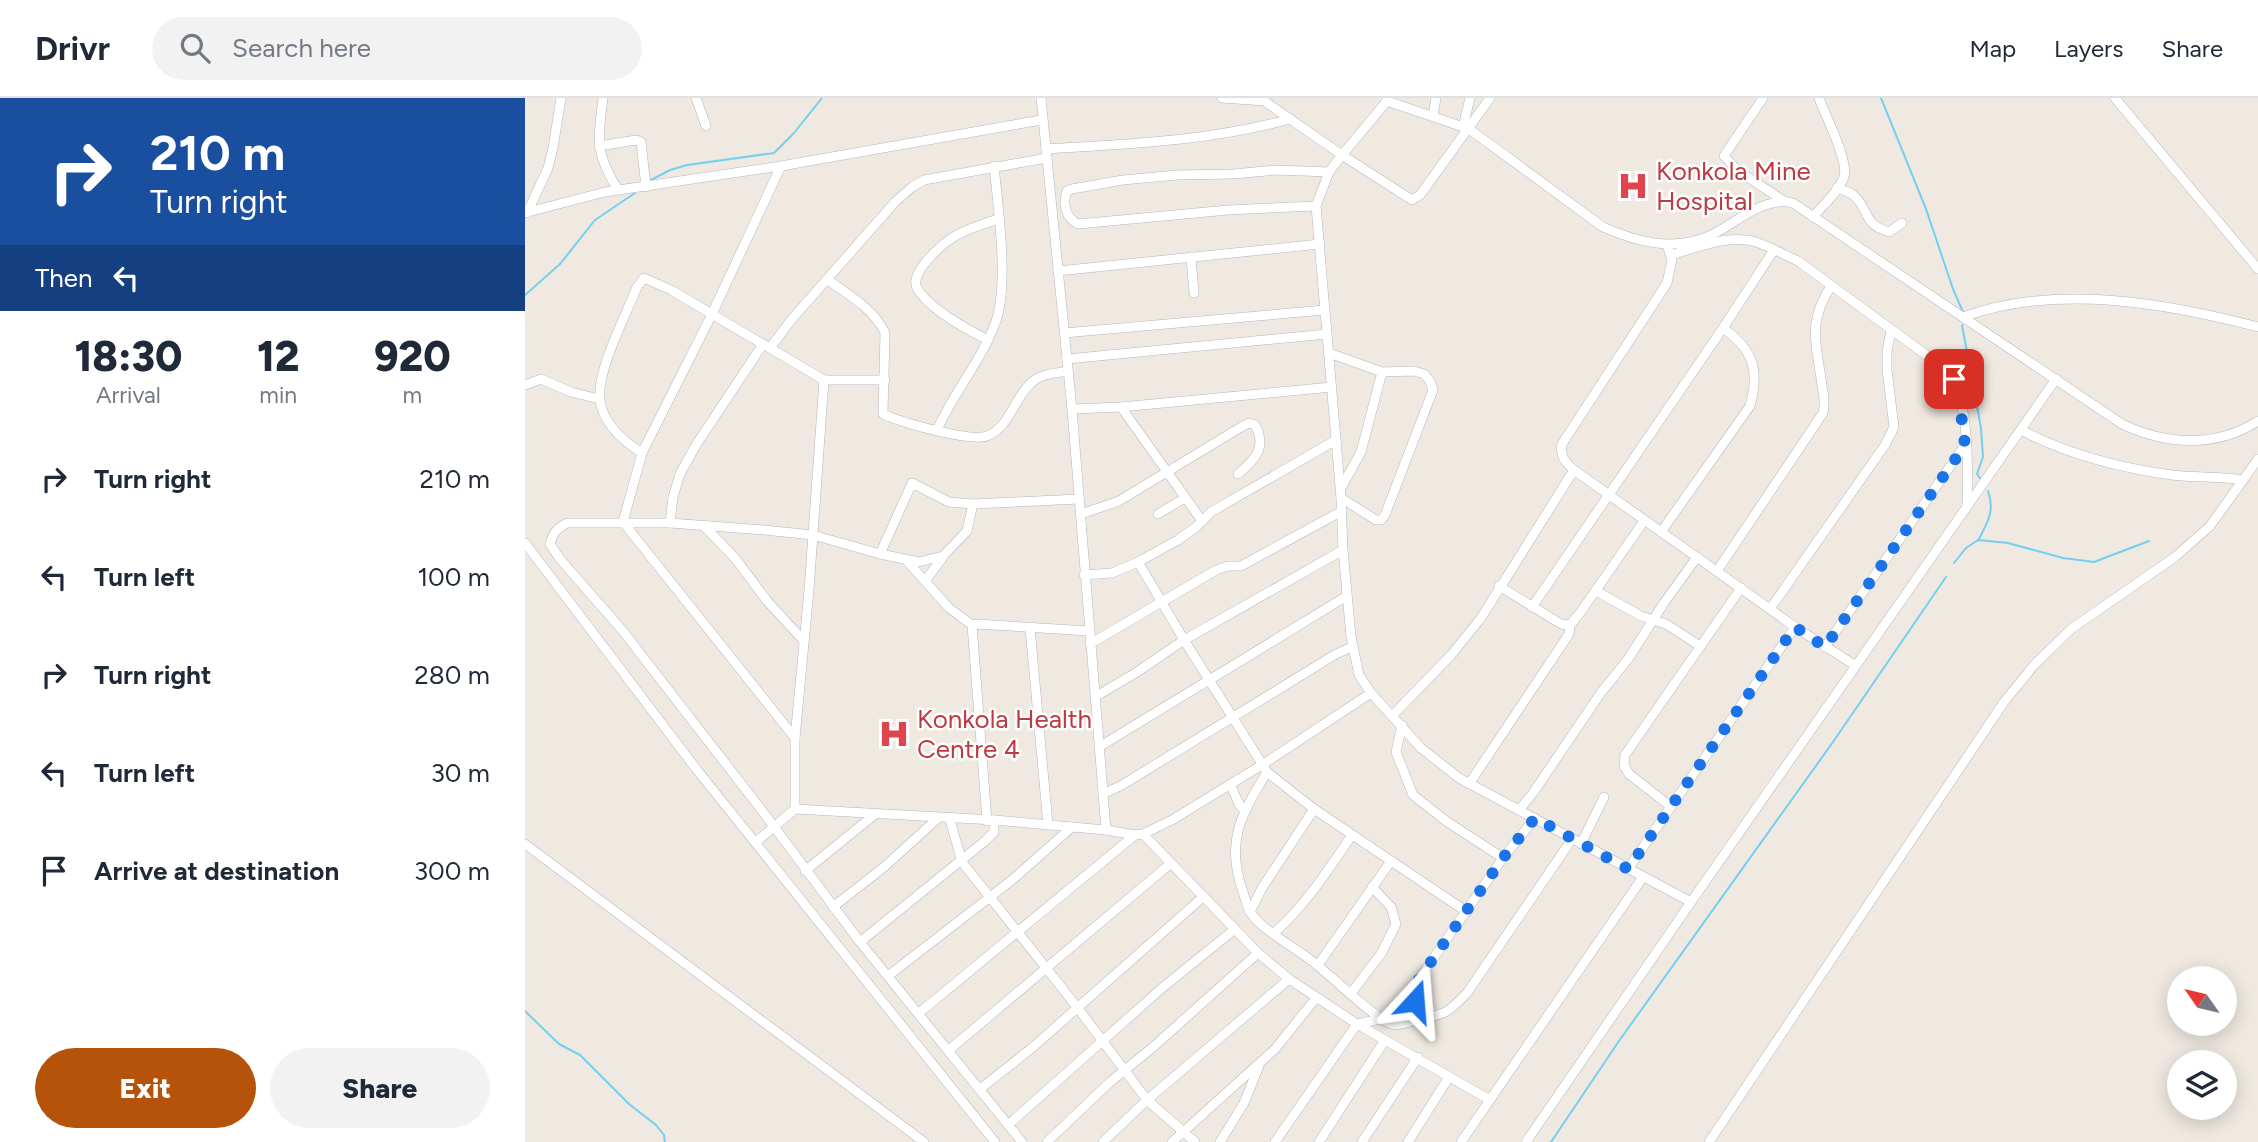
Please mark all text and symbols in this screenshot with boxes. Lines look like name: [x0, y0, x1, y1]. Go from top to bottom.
search box: [152, 17, 642, 80]
text: Drivr: [35, 29, 110, 68]
icon: search: [176, 29, 214, 67]
text: Search here: [232, 32, 371, 64]
text: Map: [1969, 34, 2016, 63]
text: Layers: [2054, 34, 2123, 63]
text: Share: [2161, 34, 2223, 63]
text: 210 m: [150, 123, 285, 182]
icon: right: [35, 126, 126, 217]
place label: Konkola Mine Hospital: [1656, 155, 1811, 217]
hospital icon: Konkola Mine Hospital: [1616, 169, 1650, 203]
text: Turn right: [150, 183, 288, 221]
icon: left: [107, 259, 145, 297]
text: Then: [35, 262, 93, 294]
text: 18:30: [74, 331, 183, 382]
text: 12: [257, 331, 299, 382]
text: 920: [374, 331, 451, 382]
pin: [1924, 349, 1984, 409]
icon: arrive: [1935, 360, 1973, 398]
text: Arrival: [96, 381, 161, 409]
text: min: [259, 381, 297, 409]
text: m: [402, 381, 422, 409]
icon: right: [35, 460, 73, 498]
text: Turn right: [94, 463, 211, 495]
text: 210 m: [420, 463, 490, 495]
icon: left: [35, 558, 73, 596]
text: Turn left: [94, 561, 195, 593]
text: 100 m: [417, 561, 490, 593]
icon: right: [35, 656, 73, 694]
text: Turn right: [94, 659, 211, 691]
text: 280 m: [414, 659, 490, 691]
place label: Konkola Health Centre 4: [917, 703, 1092, 765]
hospital icon: Konkola Health Centre 4: [877, 717, 911, 751]
icon: left: [35, 754, 73, 792]
text: Turn left: [94, 757, 195, 789]
text: 30 m: [431, 757, 490, 789]
icon: arrive: [35, 852, 73, 890]
text: Arrive at destination: [94, 855, 339, 887]
text: 300 m: [414, 855, 490, 887]
position arrow: [1378, 964, 1452, 1038]
north arrow: [2167, 966, 2237, 1036]
map controls: [2167, 966, 2237, 1120]
button: Exit: [35, 1048, 256, 1128]
button: Share: [270, 1048, 490, 1128]
button: layers: [2167, 1050, 2237, 1120]

